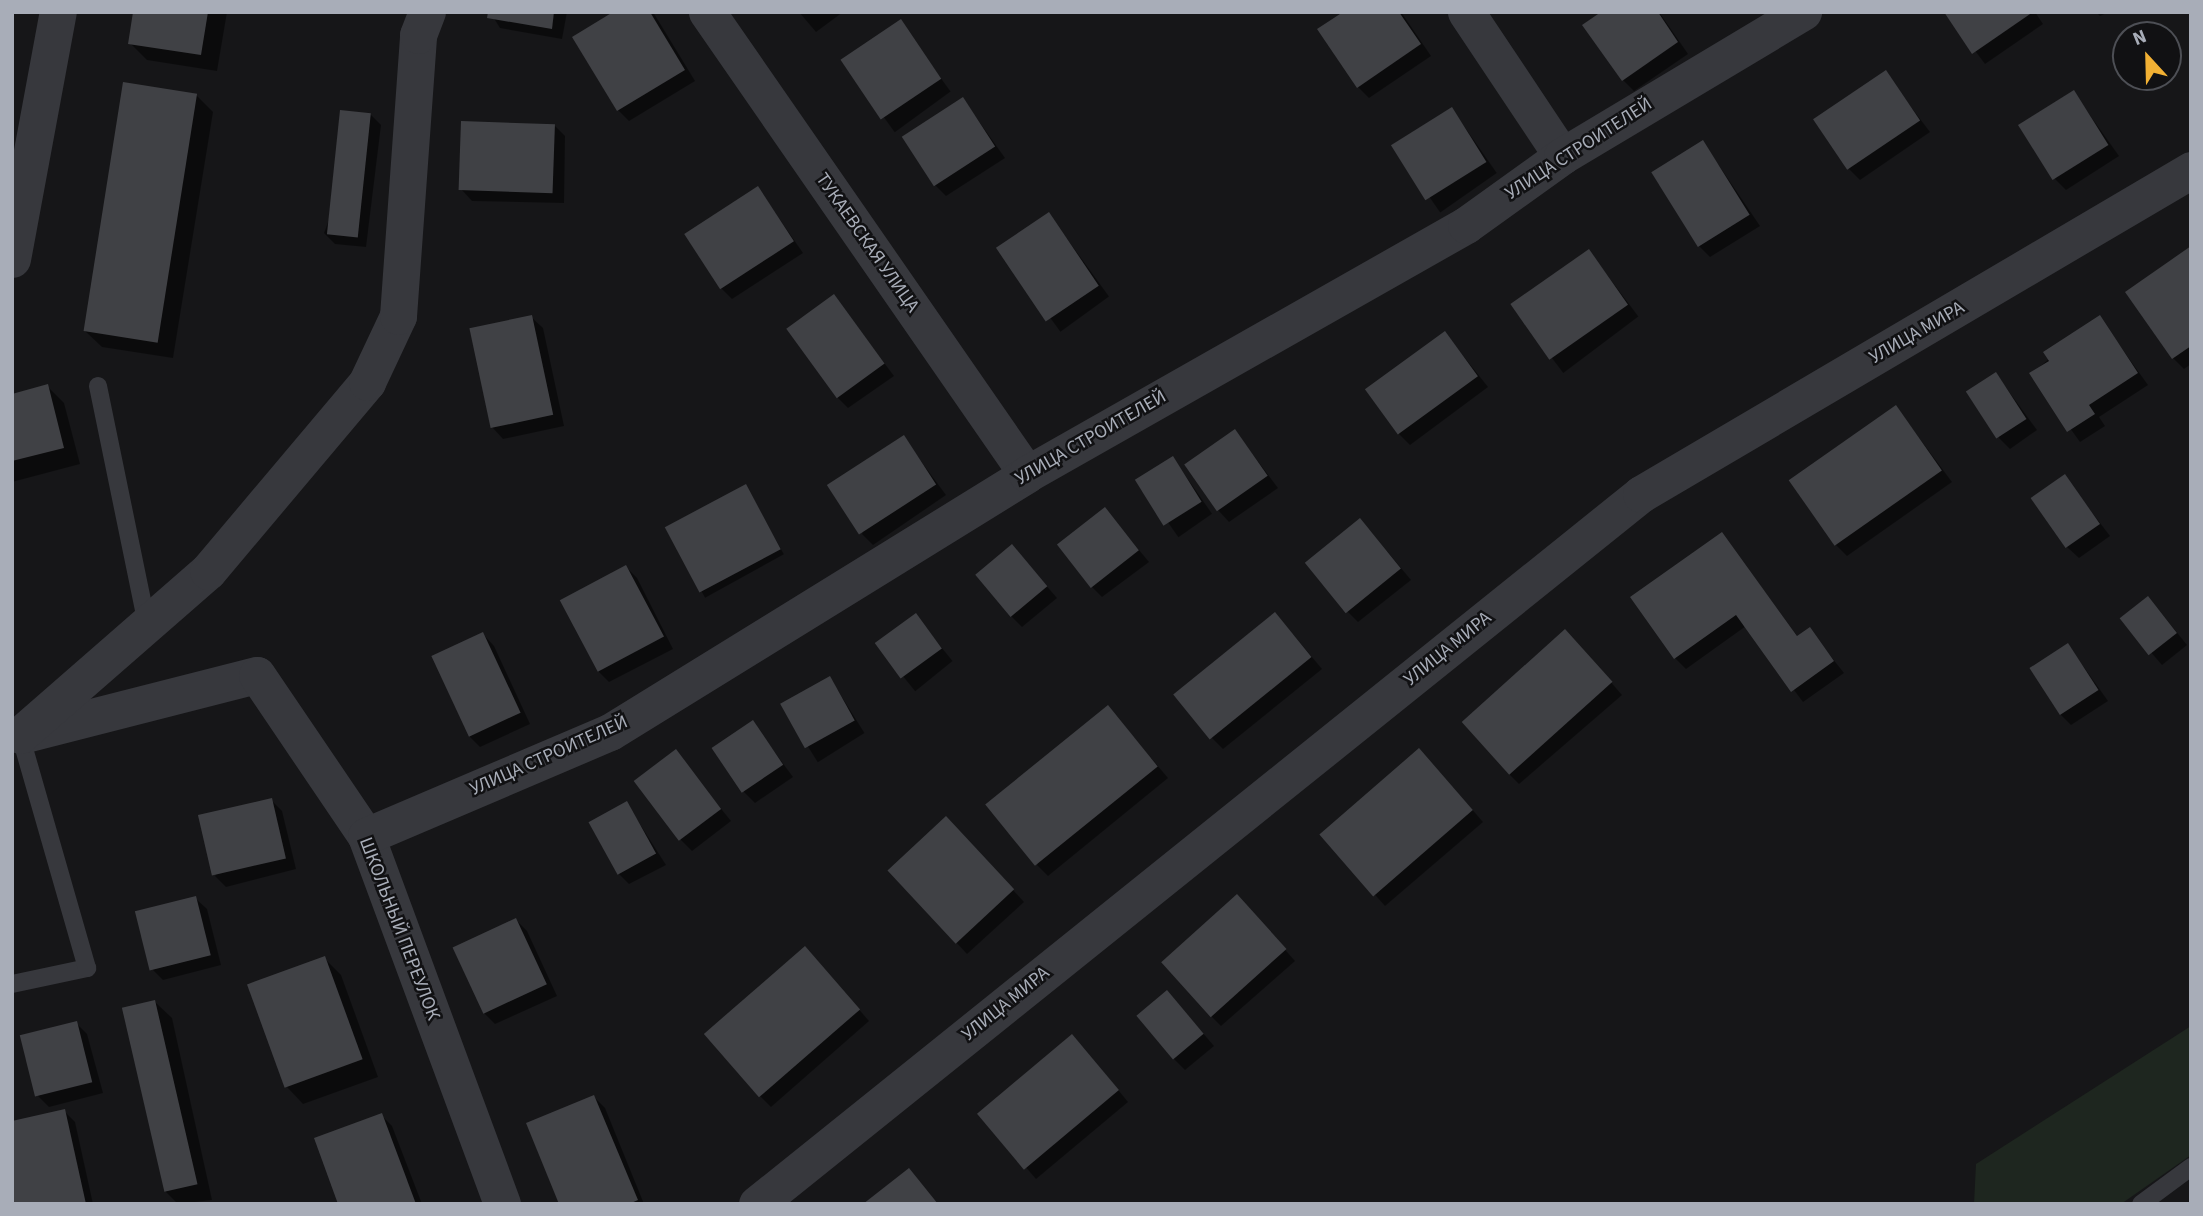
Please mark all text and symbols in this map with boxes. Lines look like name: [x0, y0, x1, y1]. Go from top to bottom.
north arrow: [2112, 21, 2182, 91]
text: N: [2129, 23, 2151, 53]
street label: УЛИЦА СТРОИТЕЛЕЙ: [1501, 93, 1657, 205]
street label: ТУКАЕВСКАЯ УЛИЦА: [810, 169, 924, 317]
street label: УЛИЦА МИРА: [1865, 297, 1969, 369]
street label: УЛИЦА СТРОИТЕЛЕЙ: [1011, 385, 1171, 491]
street label: УЛИЦА МИРА: [1400, 607, 1496, 691]
street label: УЛИЦА СТРОИТЕЛЕЙ: [466, 711, 632, 801]
street label: ШКОЛЬНЫЙ ПЕРЕУЛОК: [354, 834, 444, 1024]
street label: УЛИЦА МИРА: [958, 962, 1054, 1046]

